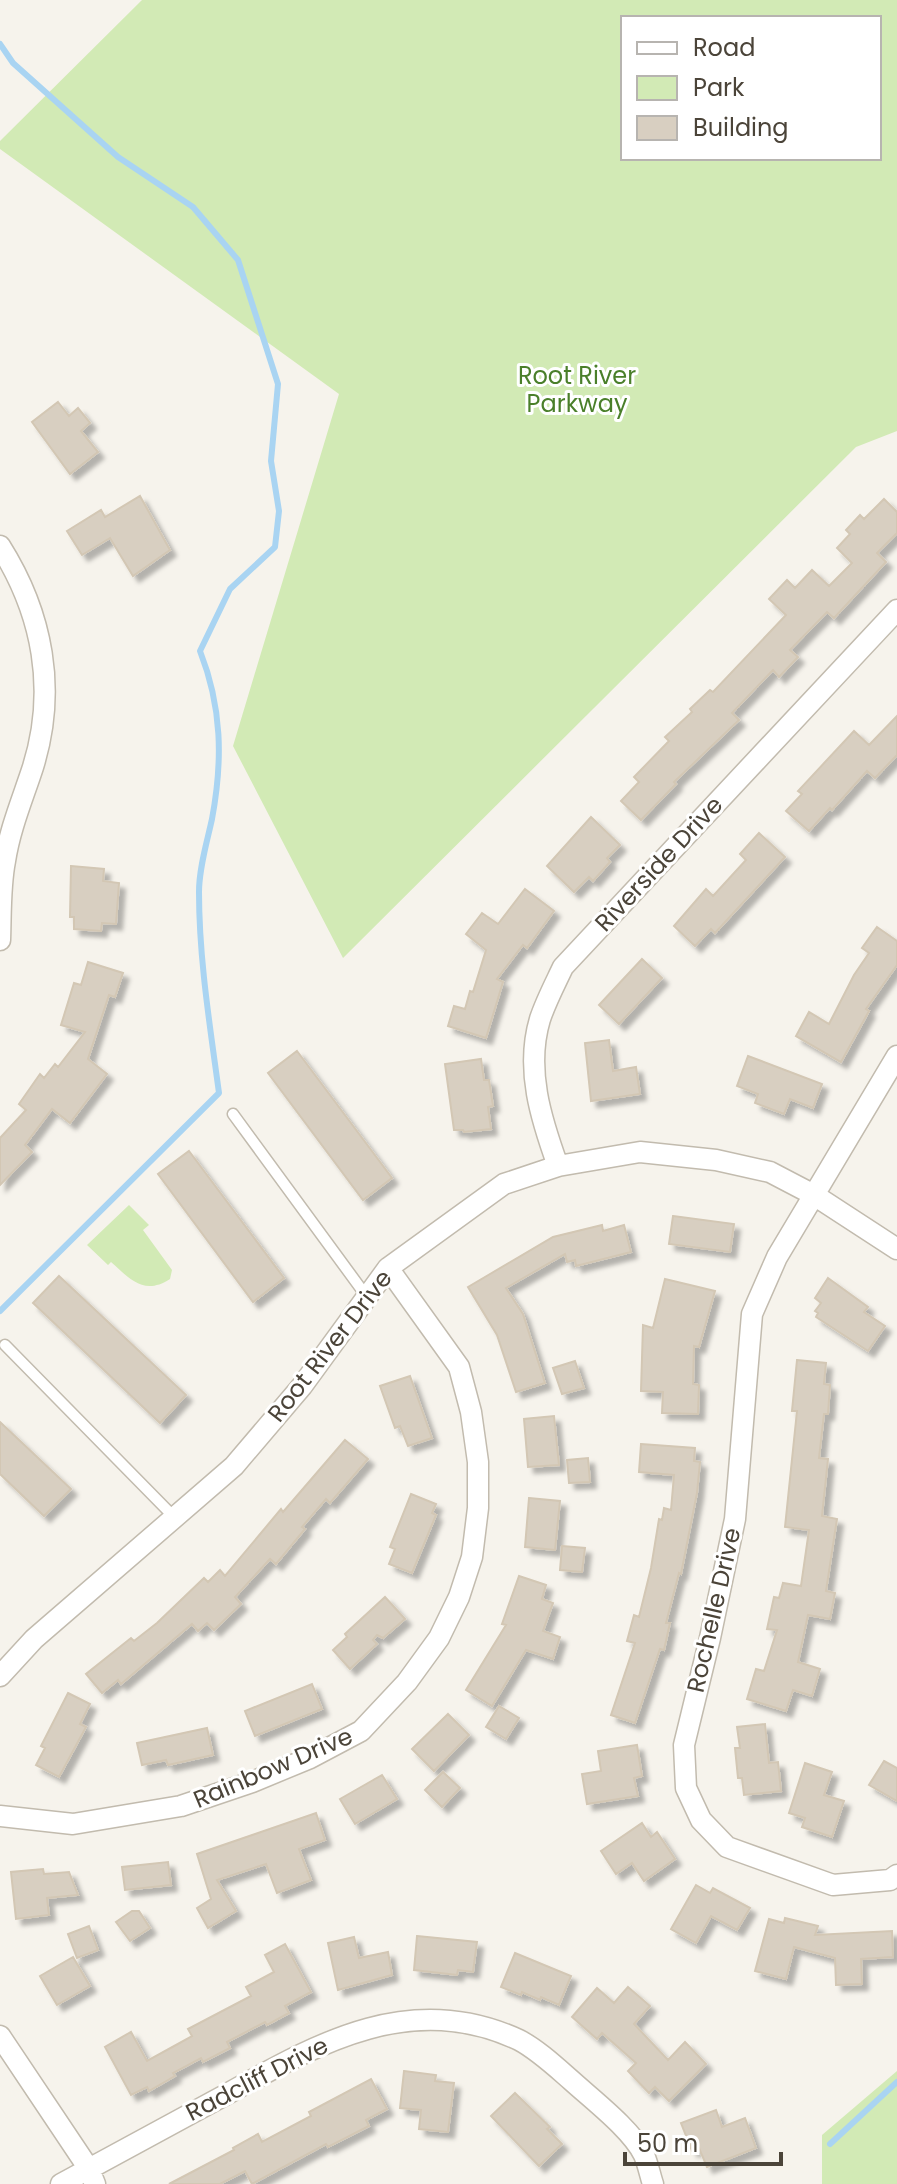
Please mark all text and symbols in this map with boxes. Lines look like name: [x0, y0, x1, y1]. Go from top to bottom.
legend: [621, 16, 881, 160]
text: Road: [693, 31, 755, 64]
text: Park: [693, 71, 745, 104]
text: Building: [693, 111, 789, 144]
park label: Root River Parkway: [518, 359, 636, 420]
street label: Riverside Drive: [587, 789, 730, 939]
street label: Root River Drive: [260, 1263, 400, 1429]
street label: Rochelle Drive: [679, 1524, 748, 1695]
street label: Rainbow Drive: [188, 1719, 357, 1816]
street label: Radcliff Drive: [180, 2028, 334, 2129]
scale bar: [625, 2116, 781, 2166]
text: 50 m: [637, 2127, 698, 2160]

